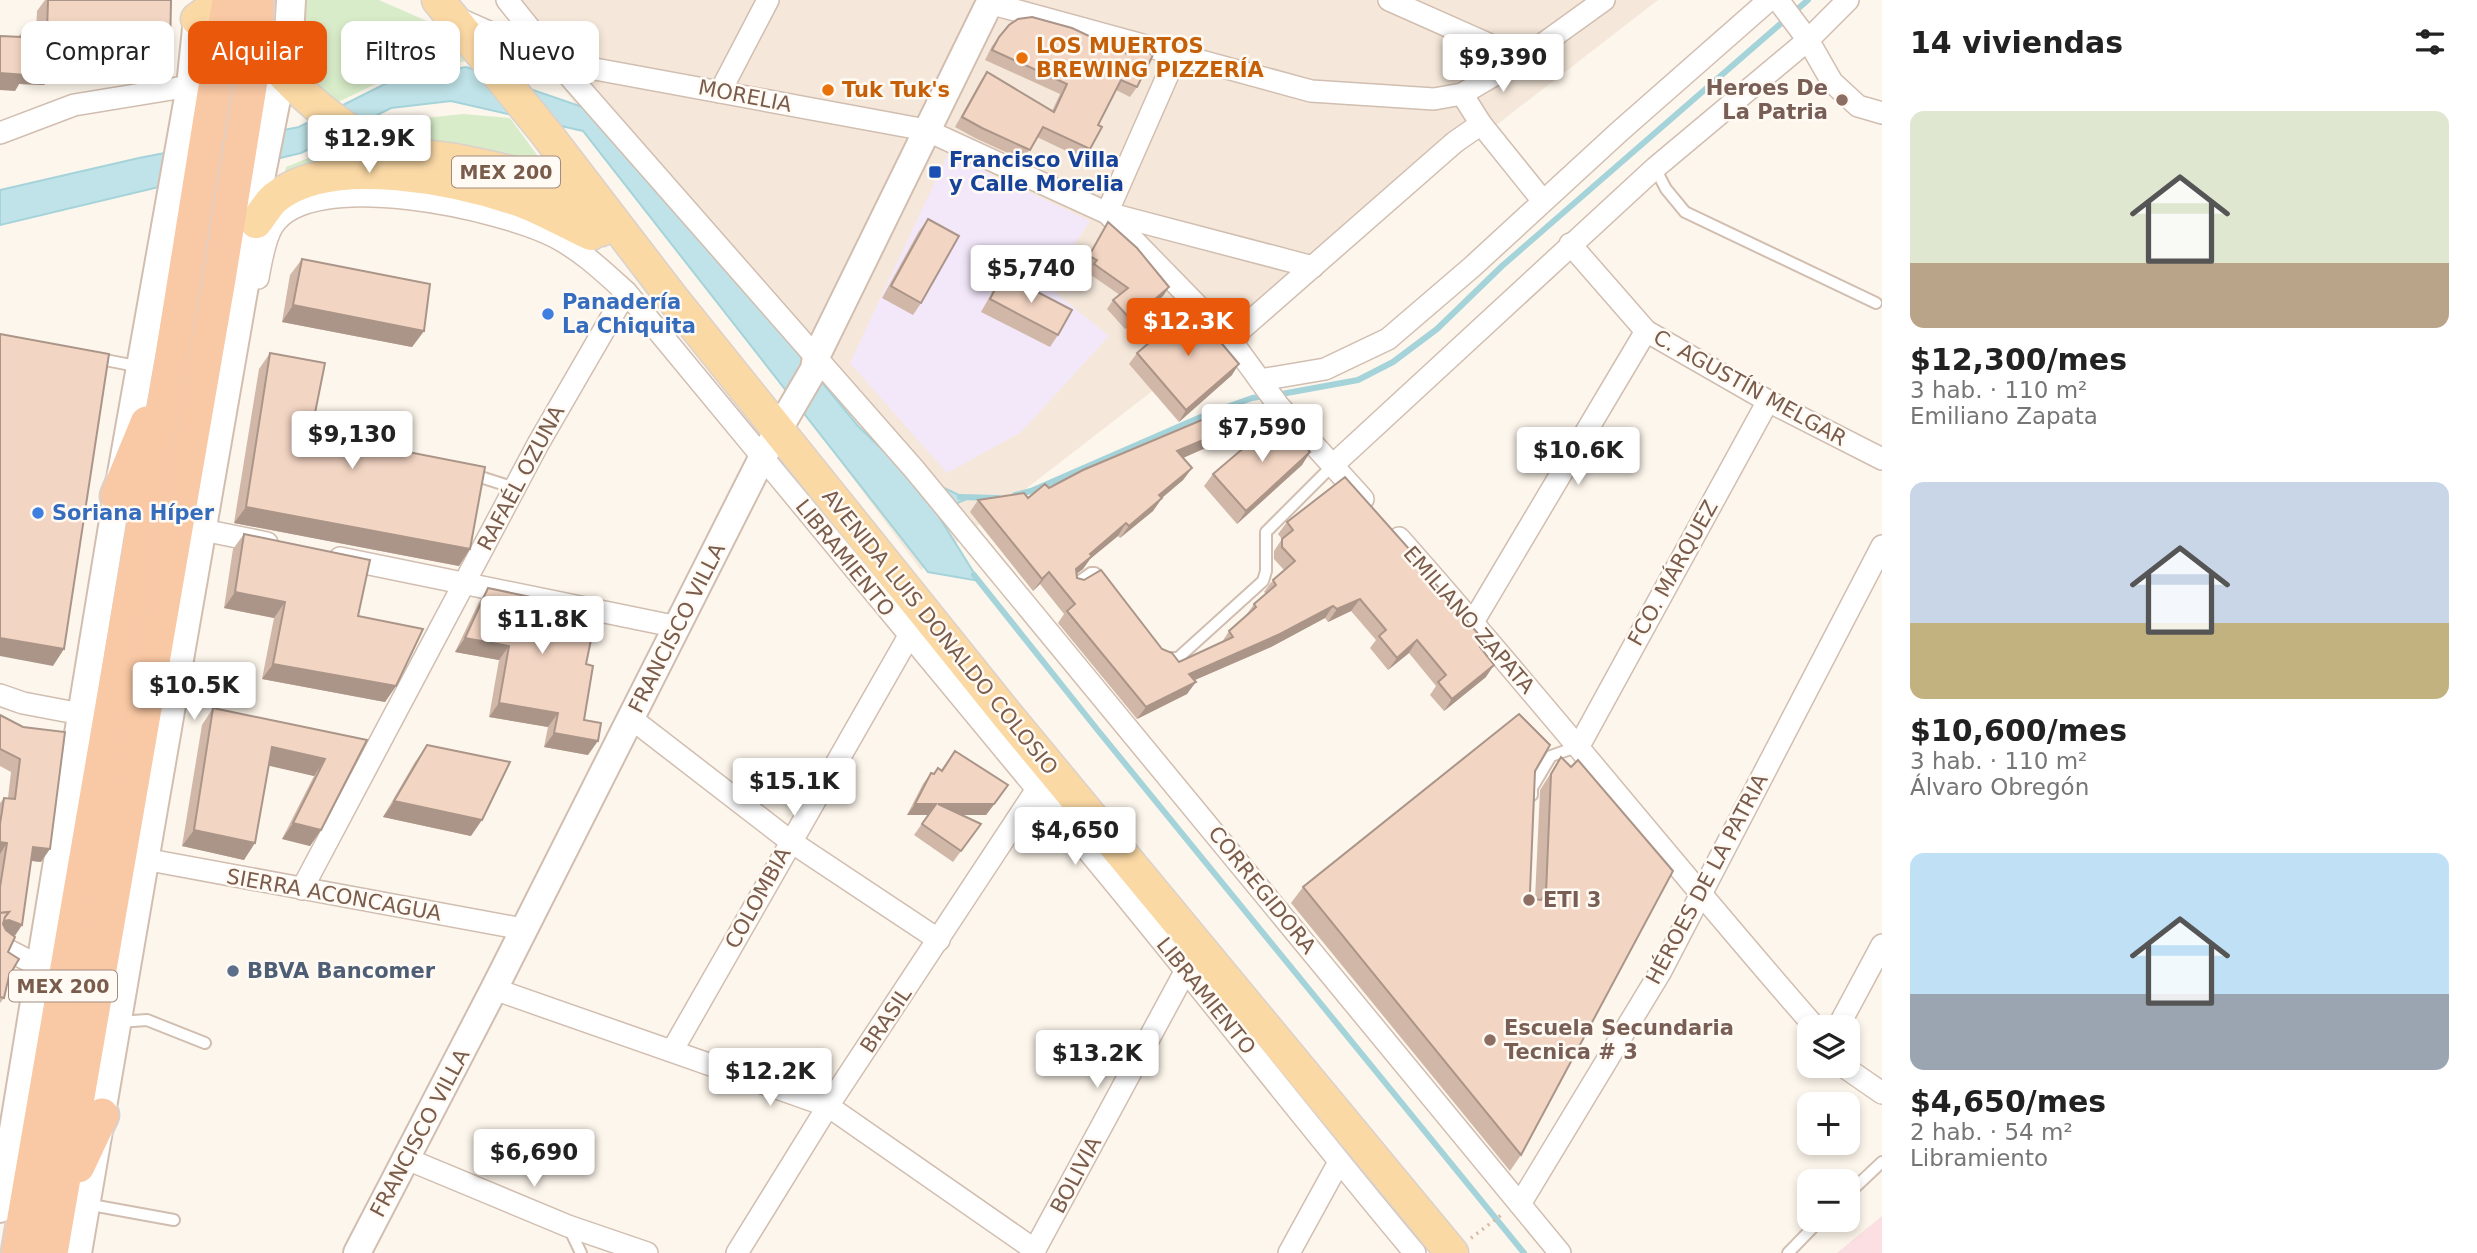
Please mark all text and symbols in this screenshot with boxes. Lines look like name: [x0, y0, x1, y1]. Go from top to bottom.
chip: Comprar: [21, 21, 174, 84]
chip: Alquilar: [188, 21, 327, 84]
chip: Filtros: [341, 21, 460, 84]
chip: Nuevo: [474, 21, 599, 84]
icon: filters: [2411, 23, 2449, 61]
text: 14 viviendas: [1910, 25, 2123, 60]
place label: LOS MUERTOS BREWING PIZZERÍA: [1036, 34, 1265, 82]
pin: $9,390: [1446, 34, 1560, 94]
text: $9,390: [1459, 44, 1547, 70]
marker: LOS MUERTOS BREWING PIZZERÍA: [1014, 50, 1030, 66]
street label: MORELIA: [696, 75, 794, 117]
place label: Heroes De La Patria: [1706, 76, 1828, 124]
place label: Tuk Tuk's: [842, 78, 950, 102]
marker: Tuk Tuk's: [820, 82, 836, 98]
marker: Heroes De La Patria: [1834, 92, 1850, 108]
pin: $12.9K: [312, 116, 426, 175]
text: $12.9K: [324, 125, 414, 151]
place label: Francisco Villa y Calle Morelia: [949, 148, 1124, 196]
road number: MEX 200: [452, 156, 560, 188]
icon: home: [2117, 156, 2243, 282]
marker: Francisco Villa y Calle Morelia: [927, 164, 943, 180]
pin: $5,740: [974, 246, 1088, 305]
text: $5,740: [987, 255, 1075, 281]
place label: Panadería La Chiquita: [562, 290, 696, 338]
pin: $12.3K: [1131, 298, 1245, 358]
marker: Panadería La Chiquita: [540, 306, 556, 322]
text: $12.3K: [1143, 308, 1233, 334]
street label: C. AGUSTÍN MELGAR: [1649, 324, 1851, 451]
text: $12,300/mes: [1910, 342, 2127, 377]
text: 3 hab. · 110 m²: [1910, 377, 2087, 403]
street label: RAFAÉL OZUNA: [472, 400, 570, 555]
text: Emiliano Zapata: [1910, 403, 2098, 429]
pin: $7,590: [1205, 405, 1319, 464]
pin: $9,130: [295, 412, 409, 471]
text: $7,590: [1218, 414, 1306, 440]
text: $9,130: [308, 421, 396, 447]
pin: $10.6K: [1521, 428, 1635, 487]
text: $10.6K: [1533, 437, 1623, 463]
street label: AVENIDA LUIS DONALDO COLOSIO: [817, 484, 1063, 780]
street label: LIBRAMIENTO: [791, 495, 899, 621]
street label: FCO. MÁRQUEZ: [1622, 496, 1723, 650]
place label: Soriana Híper: [52, 501, 215, 525]
marker: Soriana Híper: [30, 505, 46, 521]
icon: home: [2117, 527, 2243, 653]
street label: FRANCISCO VILLA: [624, 539, 730, 717]
street label: EMILIANO ZAPATA: [1399, 542, 1540, 699]
pin: $11.8K: [485, 596, 599, 656]
text: $11.8K: [497, 606, 587, 632]
pin: $10.5K: [137, 662, 251, 722]
text: $10.5K: [149, 672, 239, 698]
text: $10,600/mes: [1910, 713, 2127, 748]
text: 3 hab. · 110 m²: [1910, 748, 2087, 774]
pin: $15.1K: [737, 758, 851, 818]
text: $15.1K: [749, 768, 839, 794]
street label: HÉROES DE LA PATRIA: [1640, 769, 1773, 988]
text: Álvaro Obregón: [1910, 774, 2089, 800]
pin: $4,650: [1018, 808, 1132, 867]
text: $4,650: [1031, 817, 1119, 843]
street label: CORREGIDORA: [1203, 821, 1321, 959]
street label: COLOMBIA: [720, 843, 796, 953]
street label: SIERRA ACONCAGUA: [225, 864, 444, 926]
place label: ETI 3: [1543, 888, 1601, 912]
marker: ETI 3: [1521, 892, 1537, 908]
icon: home: [2117, 898, 2243, 1024]
street label: LIBRAMIENTO: [1152, 933, 1260, 1059]
place label: BBVA Bancomer: [247, 959, 436, 983]
marker: BBVA Bancomer: [225, 963, 241, 979]
road number: MEX 200: [9, 970, 117, 1002]
street label: BRASIL: [855, 982, 917, 1057]
map controls: [1797, 1015, 1860, 1232]
button: layers: [1797, 1015, 1860, 1078]
place label: Escuela Secundaria Tecnica # 3: [1504, 1016, 1734, 1064]
pin: $13.2K: [1040, 1030, 1154, 1090]
marker: Escuela Secundaria Tecnica # 3: [1482, 1032, 1498, 1048]
text: $13.2K: [1052, 1040, 1142, 1066]
street label: FRANCISCO VILLA: [366, 1044, 475, 1221]
pin: $12.2K: [713, 1048, 827, 1108]
text: $12.2K: [725, 1058, 815, 1084]
text: $4,650/mes: [1910, 1084, 2106, 1119]
button: +: [1797, 1092, 1860, 1155]
text: 2 hab. · 54 m²: [1910, 1119, 2073, 1145]
pin: $6,690: [477, 1130, 591, 1189]
street label: BOLIVIA: [1046, 1132, 1106, 1217]
text: $6,690: [490, 1139, 578, 1165]
text: Libramiento: [1910, 1145, 2048, 1171]
button: −: [1797, 1169, 1860, 1232]

